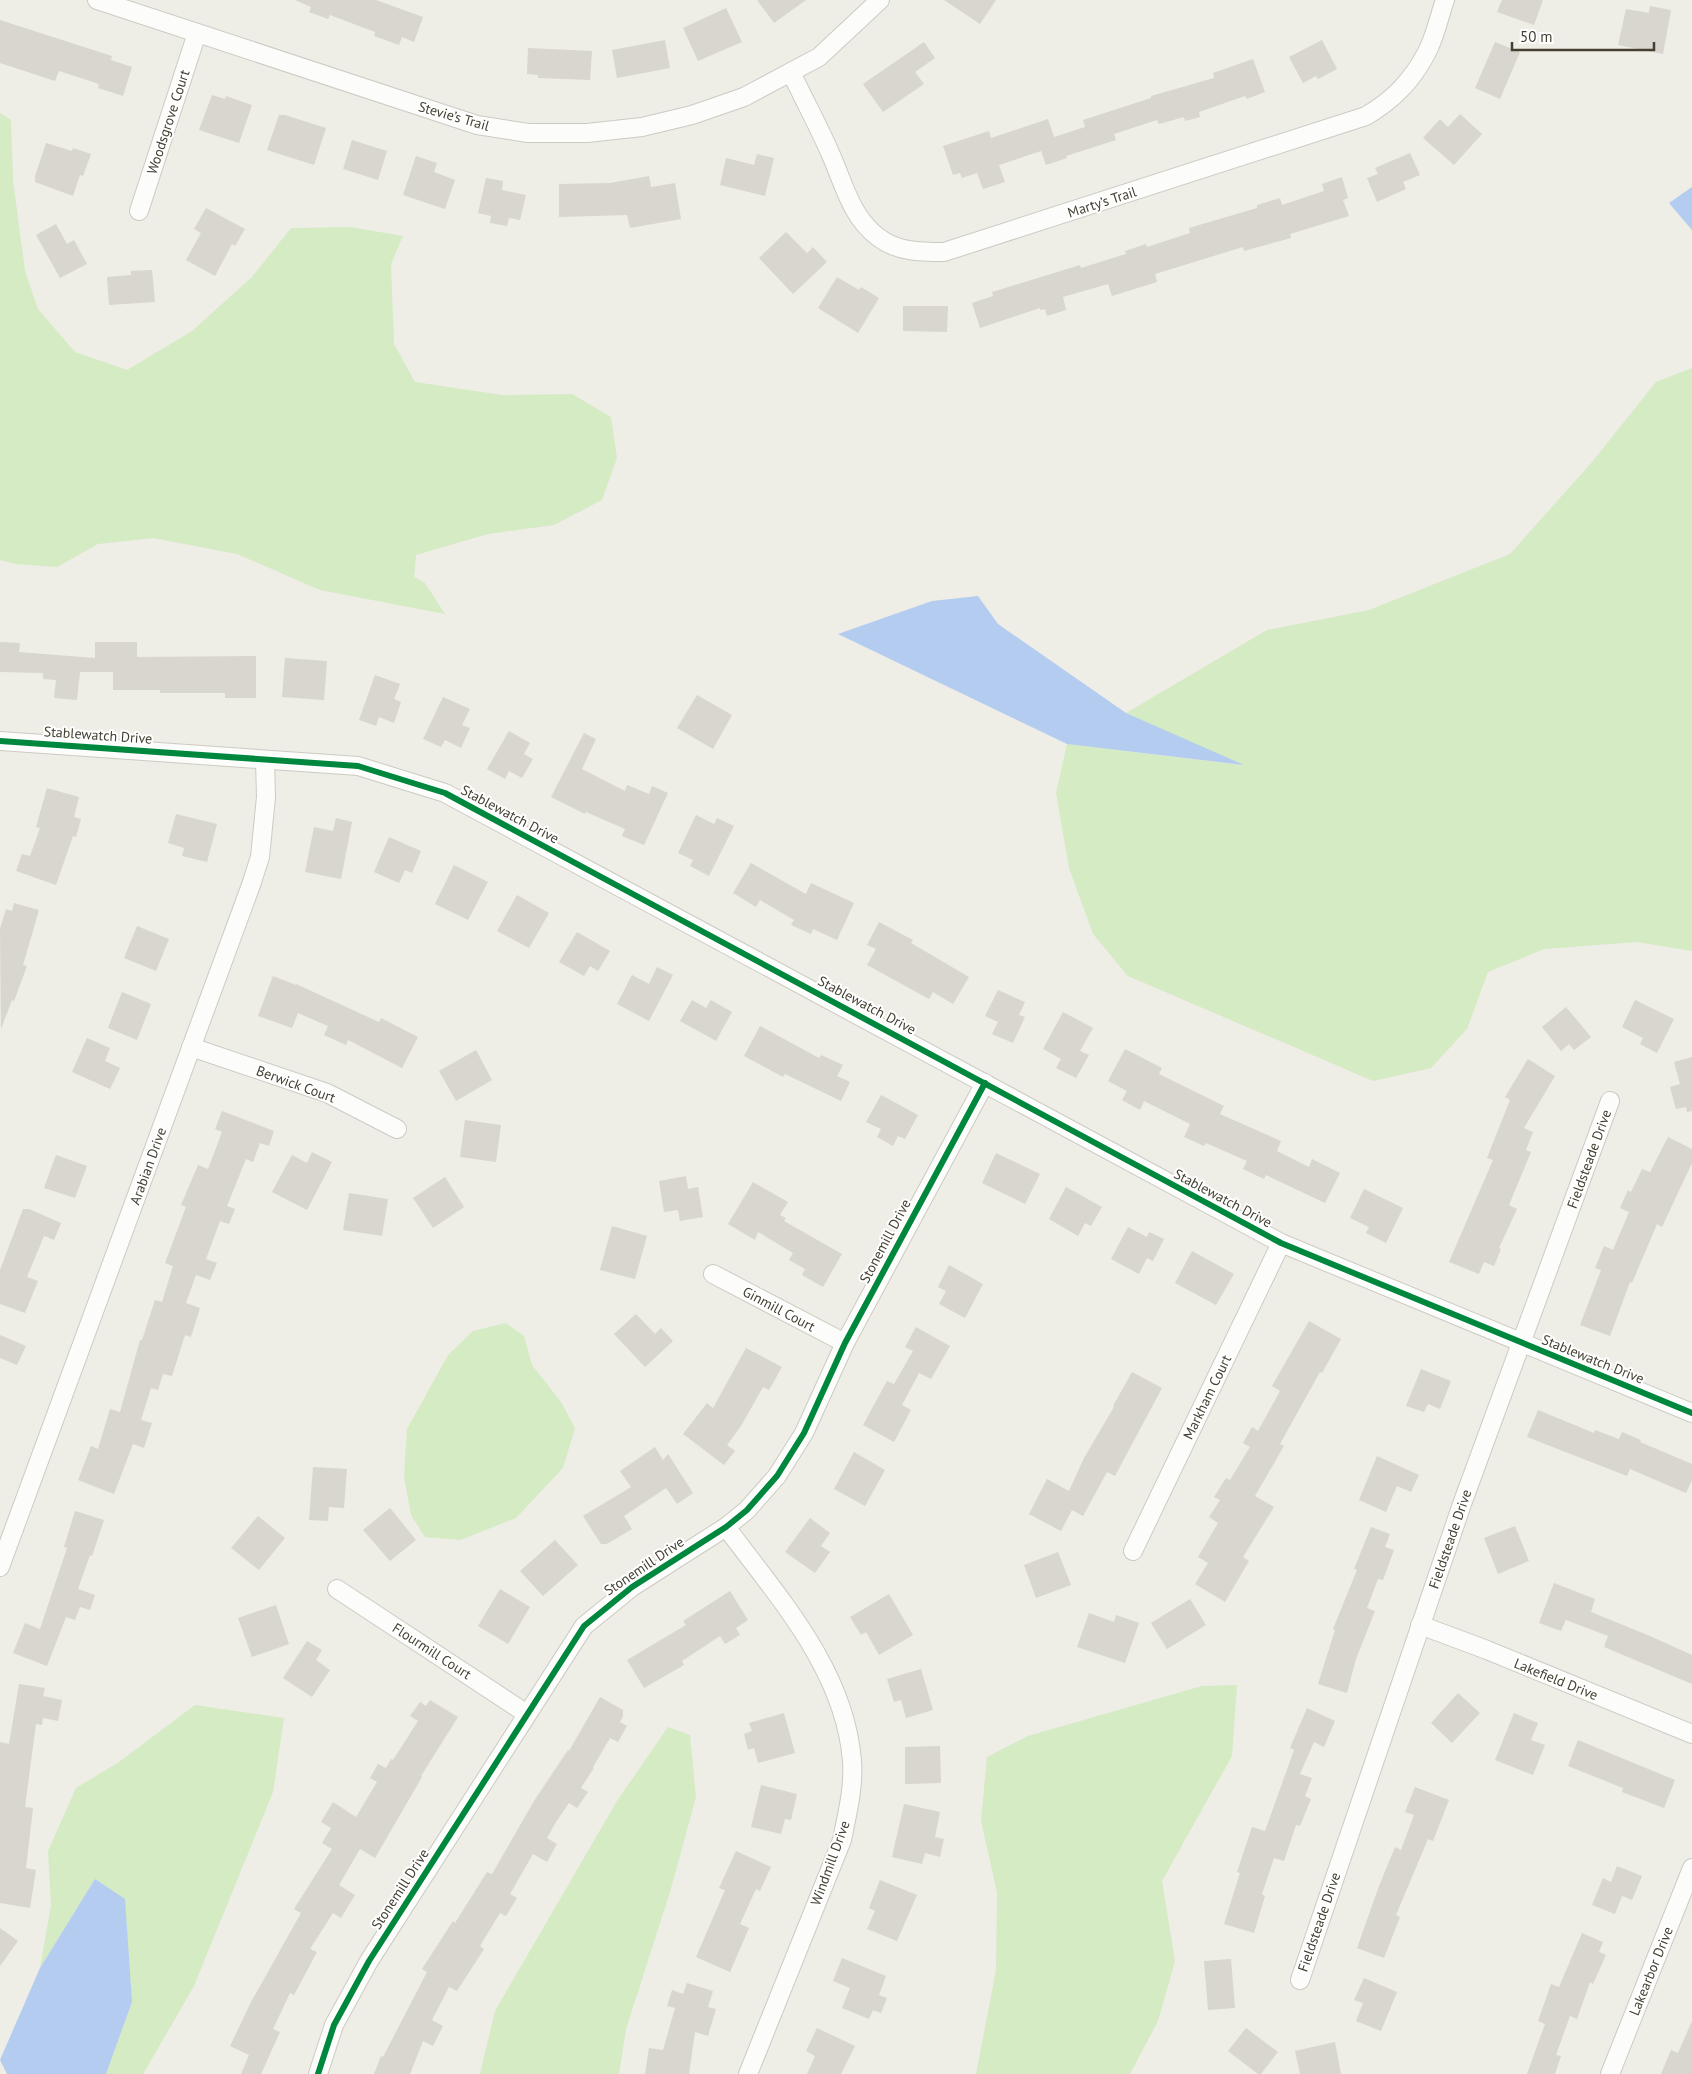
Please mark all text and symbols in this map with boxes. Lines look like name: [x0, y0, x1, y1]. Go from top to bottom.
scale bar: [1512, 20, 1654, 52]
text: 50 m: [1520, 27, 1553, 46]
street label: Woodsgrove Court: [143, 67, 193, 177]
street label: Stevie’s Trail: [416, 97, 492, 135]
street label: Marty’s Trail: [1065, 182, 1139, 222]
street label: Stablewatch Drive: [43, 722, 153, 748]
street label: Stablewatch Drive: [458, 781, 562, 847]
street label: Stablewatch Drive: [815, 972, 919, 1038]
street label: Berwick Court: [254, 1061, 338, 1107]
street label: Fieldsteade Drive: [1563, 1107, 1615, 1211]
street label: Arabian Drive: [126, 1125, 170, 1207]
street label: Stablewatch Drive: [1171, 1165, 1275, 1231]
street label: Stonemill Drive: [855, 1196, 915, 1286]
street label: Ginmill Court: [740, 1282, 819, 1336]
street label: Stablewatch Drive: [1539, 1330, 1647, 1388]
street label: Markham Court: [1179, 1352, 1235, 1442]
street label: Fieldsteade Drive: [1425, 1487, 1475, 1591]
street label: Stonemill Drive: [601, 1533, 687, 1599]
street label: Flourmill Court: [389, 1619, 475, 1683]
street label: Lakefield Drive: [1511, 1654, 1601, 1704]
street label: Windmill Drive: [806, 1818, 854, 1908]
street label: Stonemill Drive: [367, 1845, 433, 1933]
street label: Fieldsteade Drive: [1294, 1870, 1344, 1974]
street label: Lakearbor Drive: [1625, 1924, 1677, 2018]

